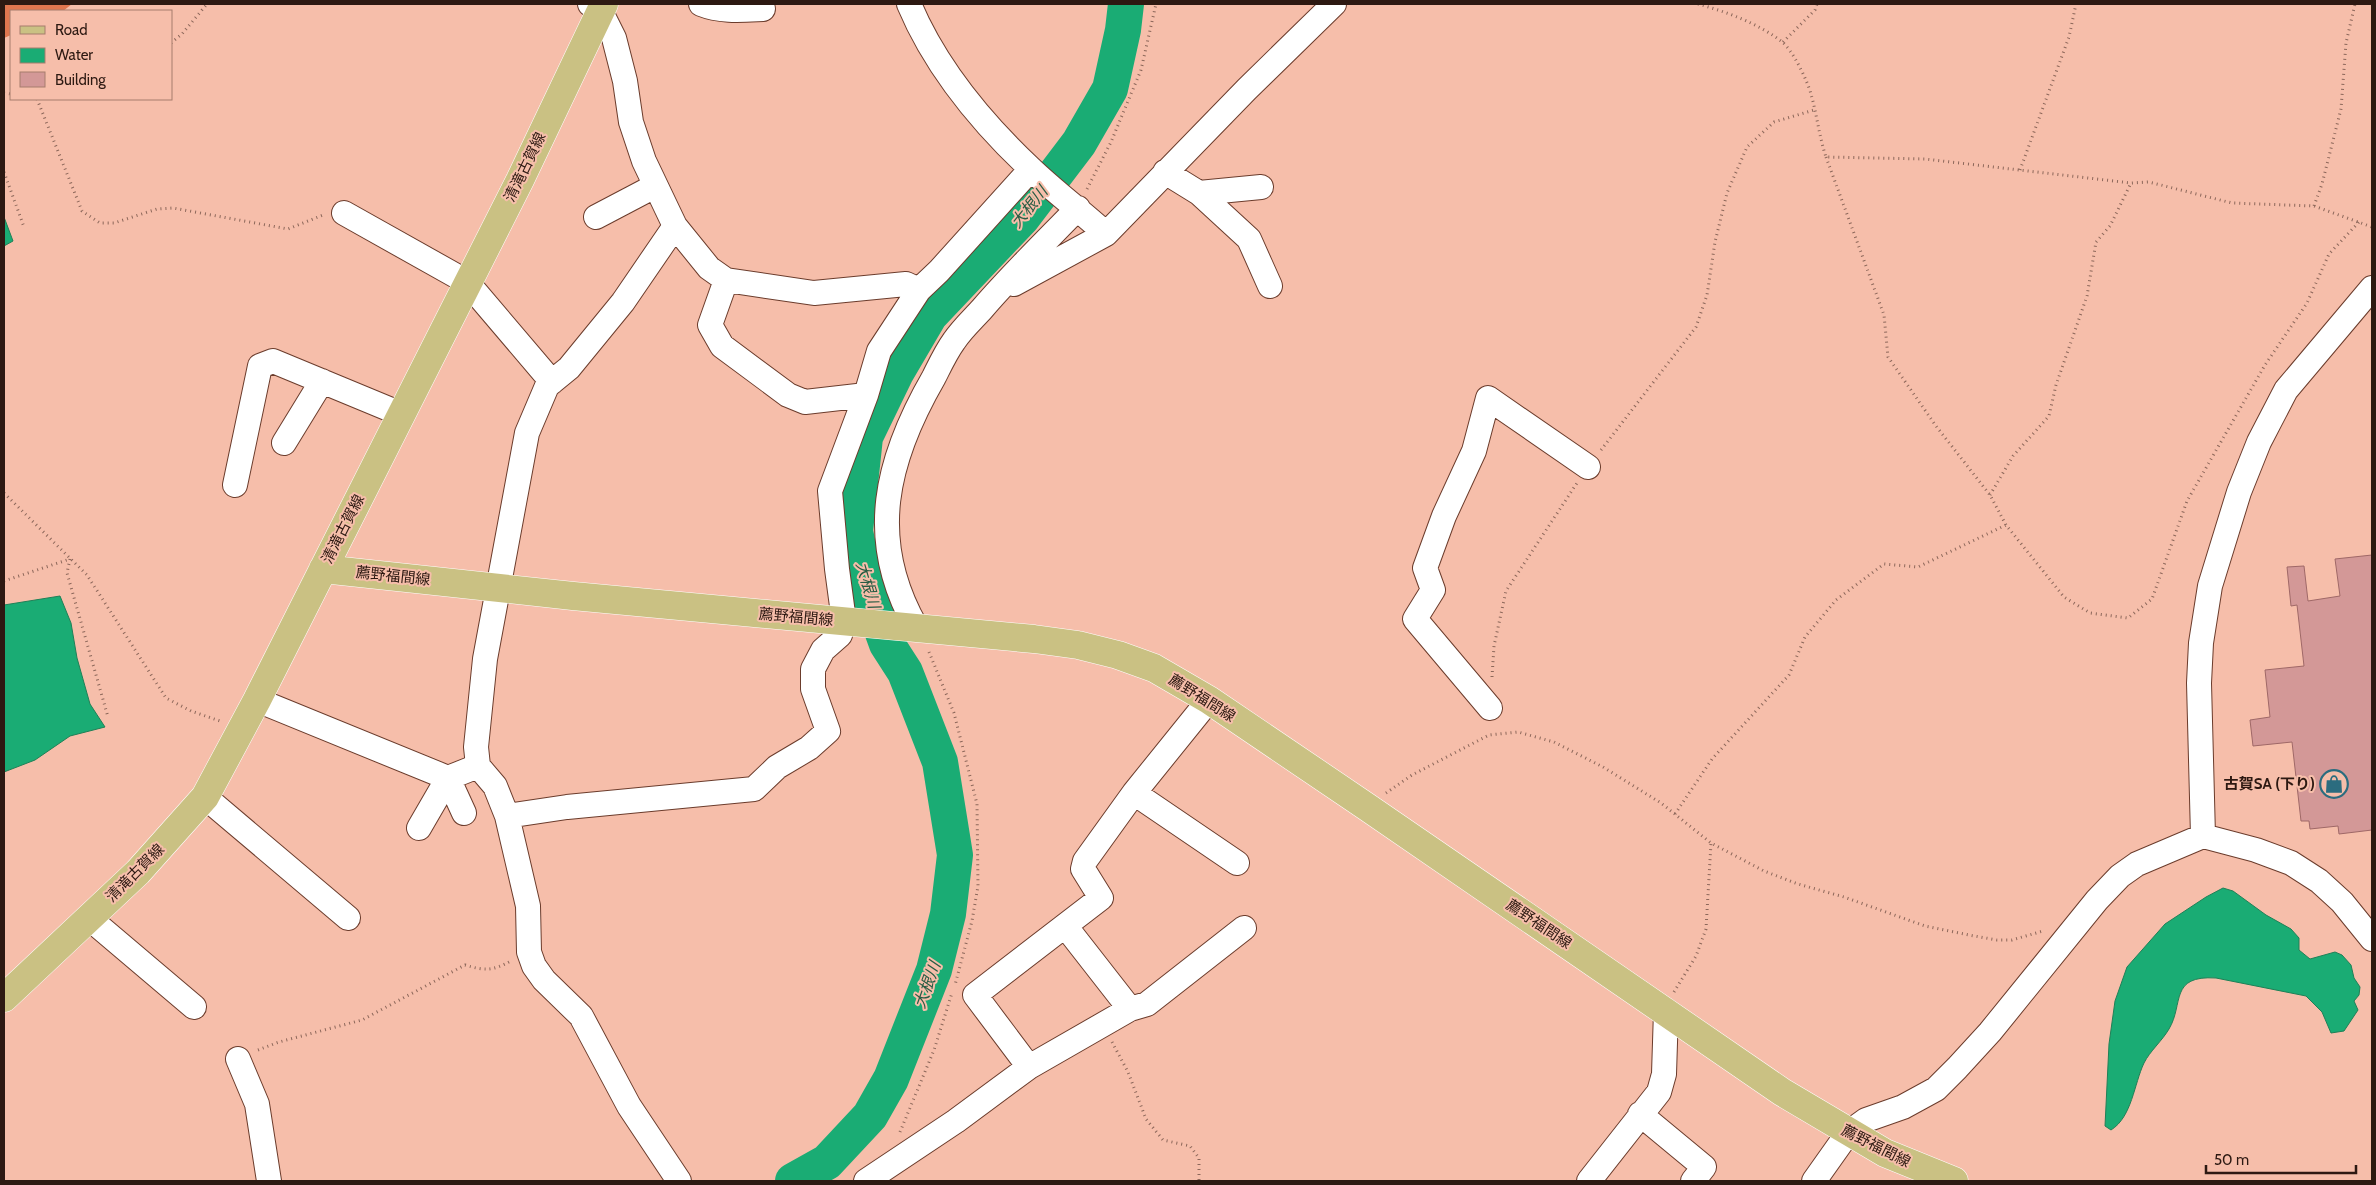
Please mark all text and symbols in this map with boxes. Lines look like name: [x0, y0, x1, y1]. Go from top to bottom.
legend: [10, 10, 172, 100]
text: Road: [55, 21, 88, 39]
text: Water: [55, 46, 93, 64]
text: Building: [55, 71, 106, 89]
street label: 清滝古賀線: [500, 129, 550, 205]
water label: 大根川: [1007, 181, 1053, 232]
street label: 清滝古賀線: [318, 491, 368, 567]
water label: 大根川: [852, 559, 884, 613]
street label: 薦野福間線: [355, 563, 431, 589]
street label: 薦野福間線: [758, 605, 834, 629]
street label: 薦野福間線: [1165, 670, 1239, 726]
shop icon: 古賀SA (下り): [2319, 769, 2349, 799]
place label: 古賀SA (下り): [2224, 775, 2315, 793]
street label: 清滝古賀線: [102, 840, 168, 906]
street label: 薦野福間線: [1503, 896, 1575, 952]
water label: 大根川: [910, 957, 945, 1011]
street label: 薦野福間線: [1838, 1121, 1914, 1171]
scale bar: [2206, 1142, 2356, 1174]
text: 50 m: [2214, 1151, 2249, 1169]

